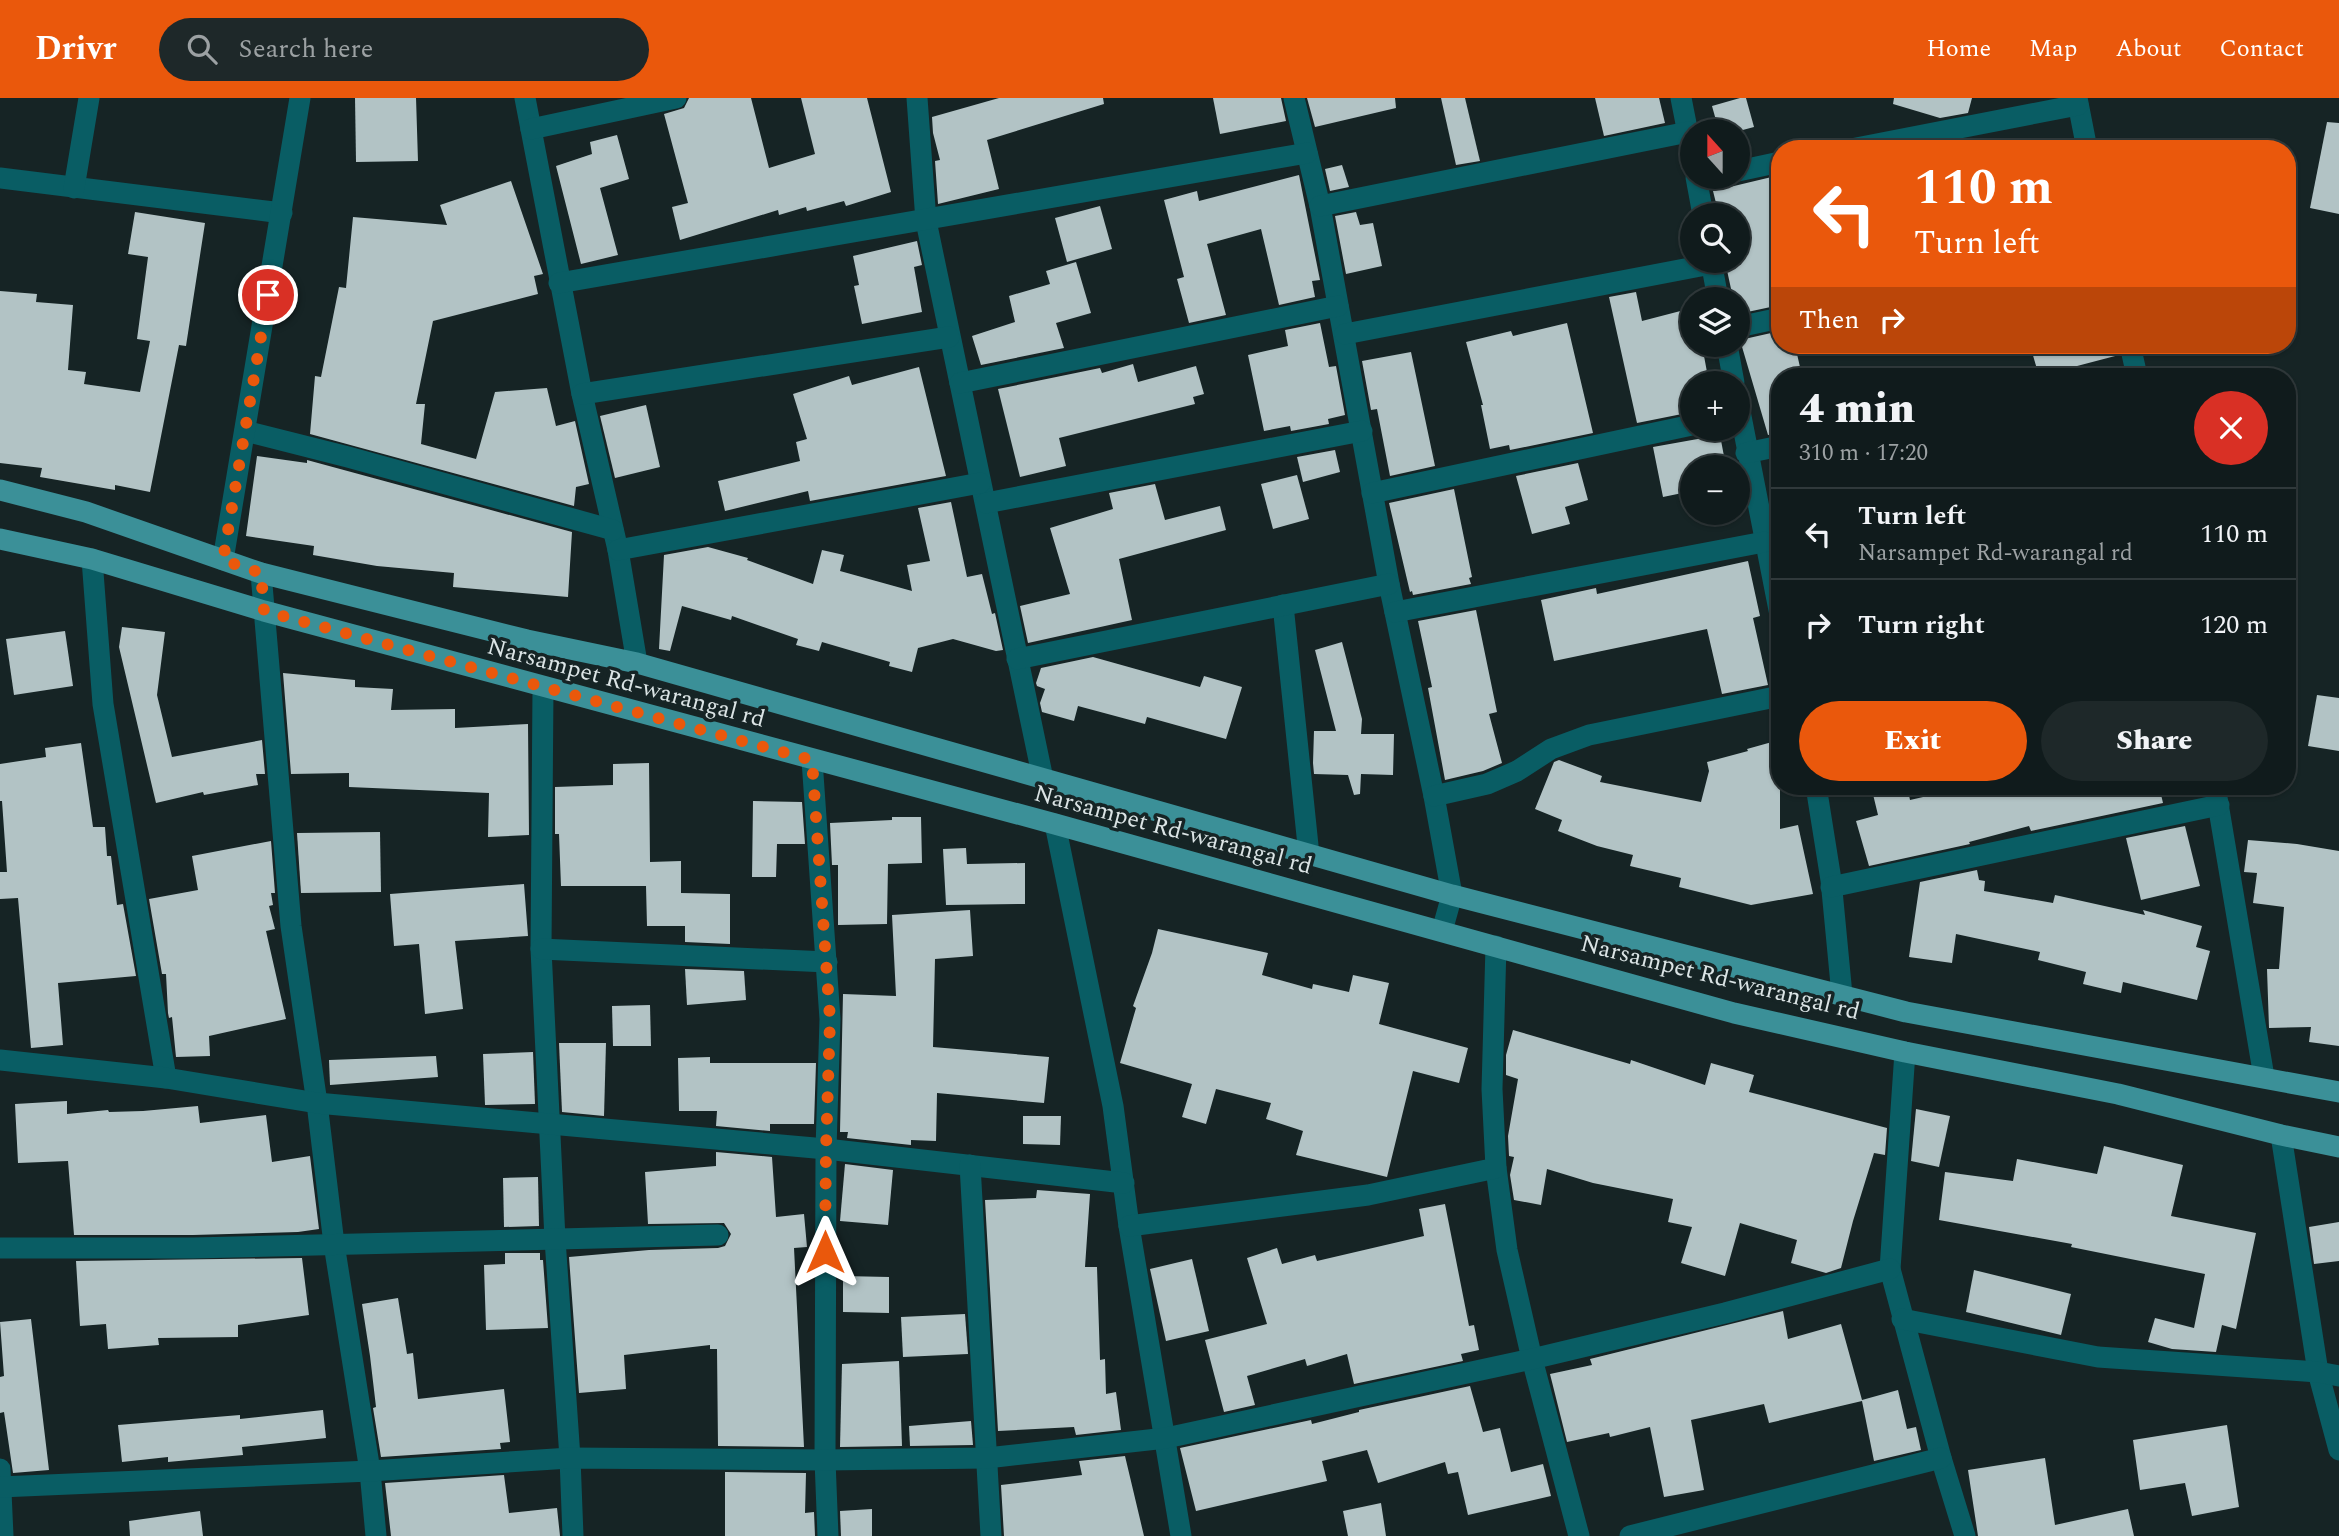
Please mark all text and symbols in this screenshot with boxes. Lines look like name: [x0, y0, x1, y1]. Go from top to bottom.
search box: [159, 18, 649, 81]
text: Drivr: [35, 24, 117, 74]
text: Search here: [239, 29, 373, 69]
icon: search: [183, 30, 221, 68]
text: Home: [1926, 31, 1991, 67]
text: Map: [2029, 31, 2077, 67]
text: About: [2115, 31, 2181, 67]
text: Contact: [2219, 31, 2304, 67]
north arrow: [1680, 119, 1750, 189]
map controls: [1680, 119, 1750, 525]
text: 110 m: [1914, 151, 2053, 226]
icon: left: [1799, 168, 1890, 259]
button: search: [1680, 203, 1750, 273]
text: Turn left: [1914, 219, 2040, 268]
pin: [238, 265, 298, 325]
icon: arrive: [249, 276, 287, 314]
button: layers: [1680, 287, 1750, 357]
text: Then: [1799, 300, 1859, 340]
icon: right: [1873, 301, 1911, 339]
button: +: [1680, 371, 1750, 441]
text: 4 min: [1799, 378, 1915, 441]
button: close: [2194, 391, 2268, 465]
text: 310 m · 17:20: [1799, 436, 1928, 471]
button: −: [1680, 455, 1750, 525]
text: Turn left: [1858, 496, 1966, 536]
text: 110 m: [2200, 514, 2268, 554]
icon: left: [1799, 515, 1837, 553]
text: Narsampet Rd-warangal rd: [1858, 536, 2133, 571]
text: Turn right: [1858, 605, 1985, 645]
text: 120 m: [2200, 605, 2268, 645]
icon: right: [1799, 606, 1837, 644]
street label: Narsampet Rd-warangal rd: [483, 629, 769, 737]
button: Exit: [1799, 701, 2027, 781]
button: Share: [2041, 701, 2268, 781]
street label: Narsampet Rd-warangal rd: [1030, 776, 1316, 884]
street label: Narsampet Rd-warangal rd: [1577, 926, 1863, 1030]
position arrow: [788, 1215, 862, 1289]

